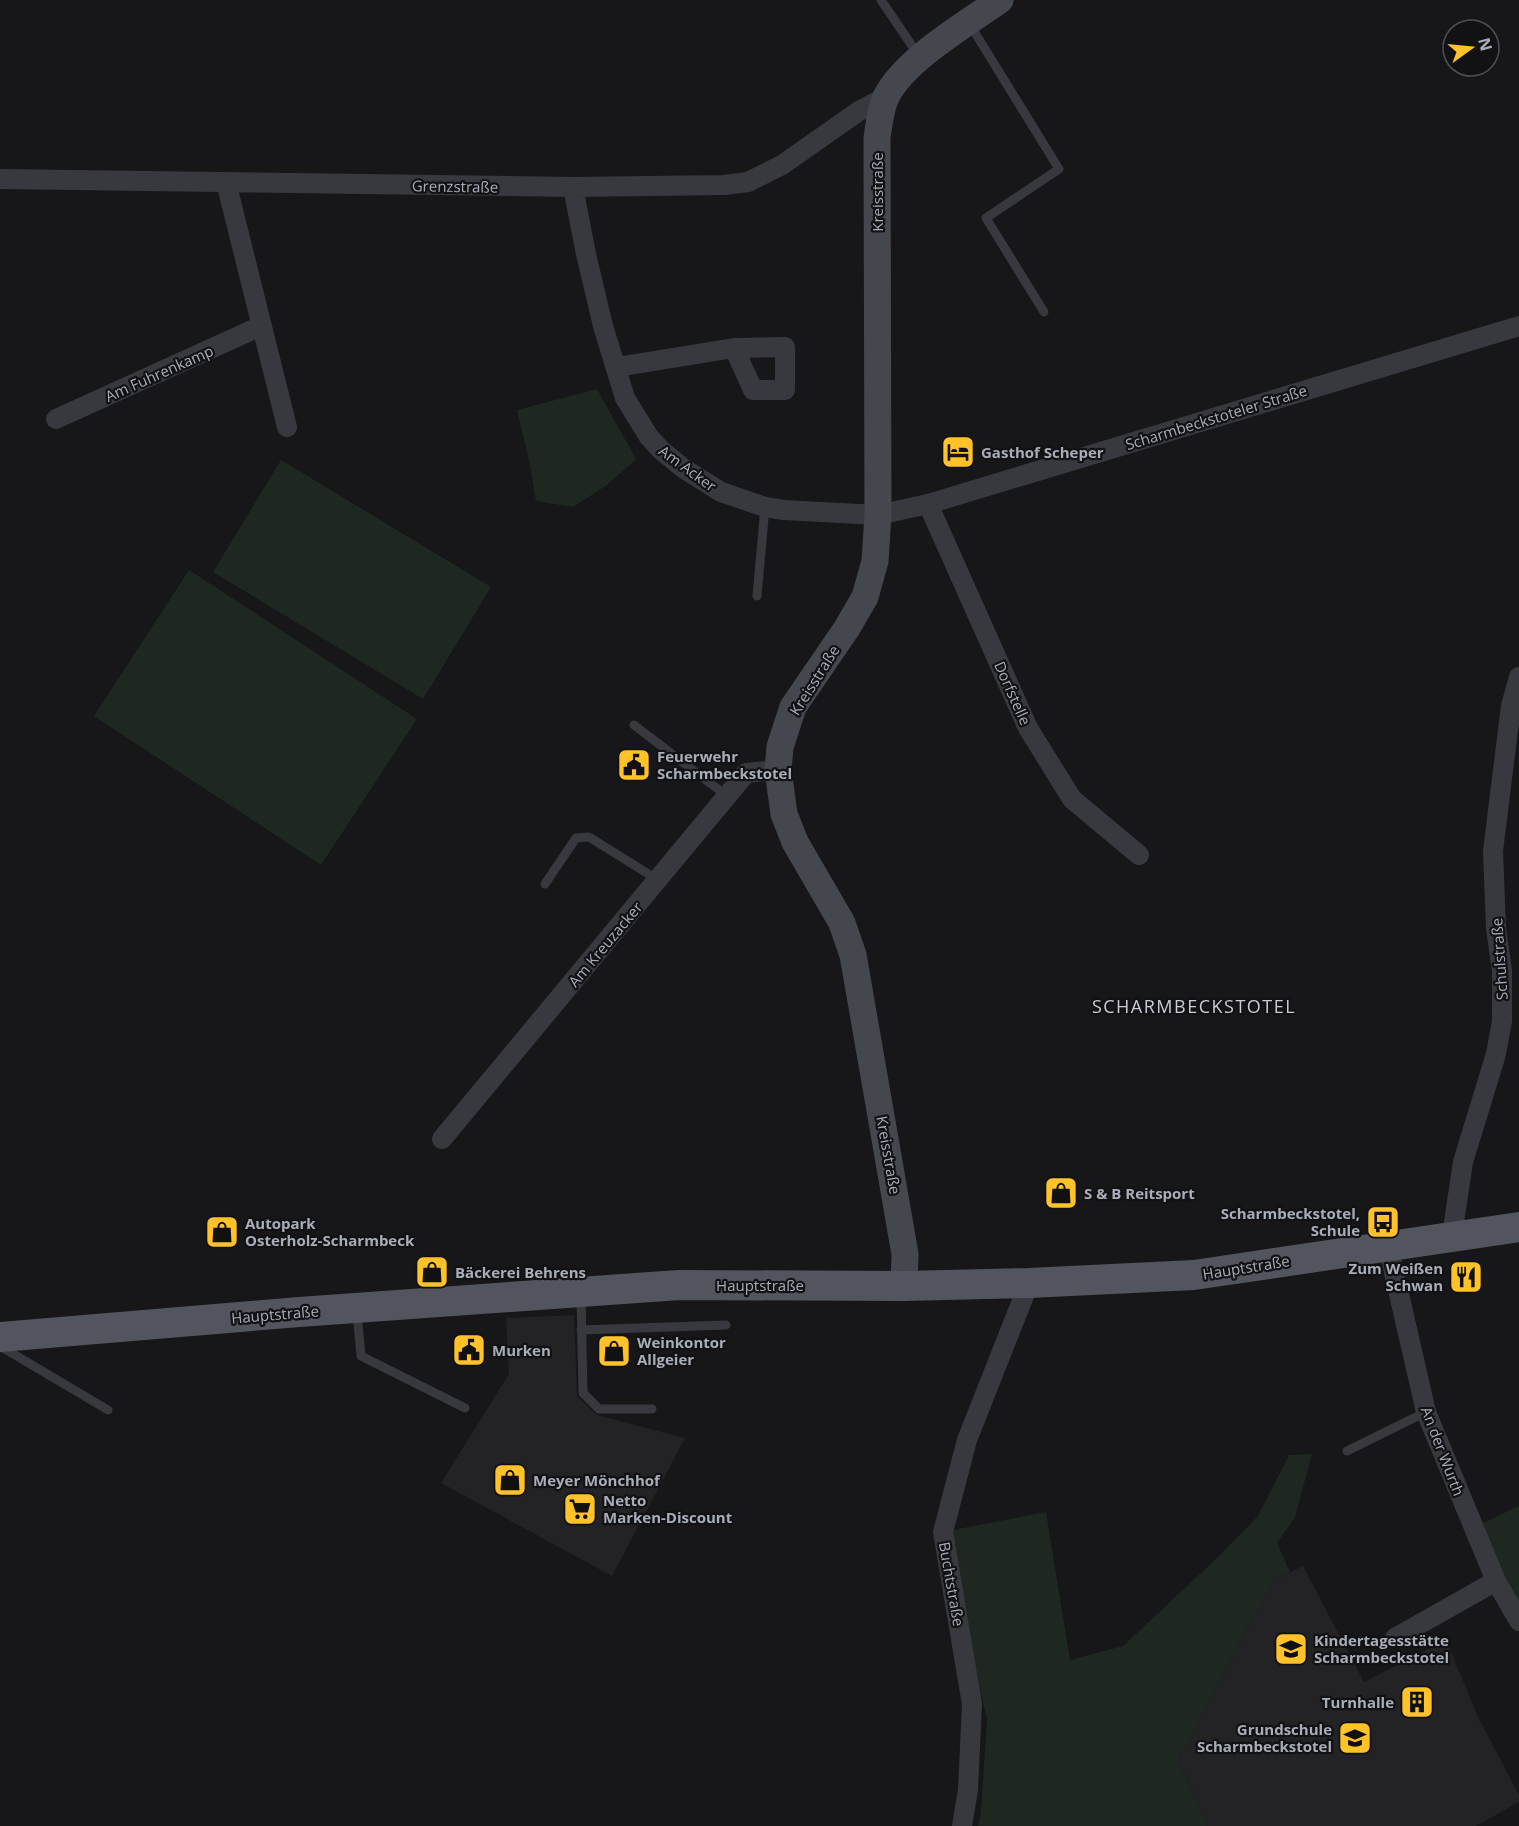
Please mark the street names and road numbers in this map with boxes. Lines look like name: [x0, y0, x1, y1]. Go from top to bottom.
street label: Kreisstraße: [867, 152, 887, 232]
street label: Grenzstraße: [412, 175, 498, 197]
street label: Am Fuhrenkamp: [102, 340, 216, 406]
street label: Scharmbeckstoteler Straße: [1123, 380, 1309, 454]
street label: Am Acker: [655, 440, 721, 496]
street label: Kreisstraße: [784, 641, 844, 719]
street label: Dorfstelle: [990, 658, 1036, 728]
street label: Am Kreuzacker: [564, 897, 646, 991]
street label: Schulstraße: [1486, 917, 1512, 1001]
street label: Kreisstraße: [872, 1114, 906, 1196]
street label: Hauptstraße: [1201, 1250, 1291, 1284]
street label: Hauptstraße: [716, 1275, 804, 1295]
street label: Hauptstraße: [230, 1300, 320, 1328]
street label: An der Wurth: [1417, 1404, 1469, 1498]
street label: Buchtstraße: [935, 1540, 969, 1628]

